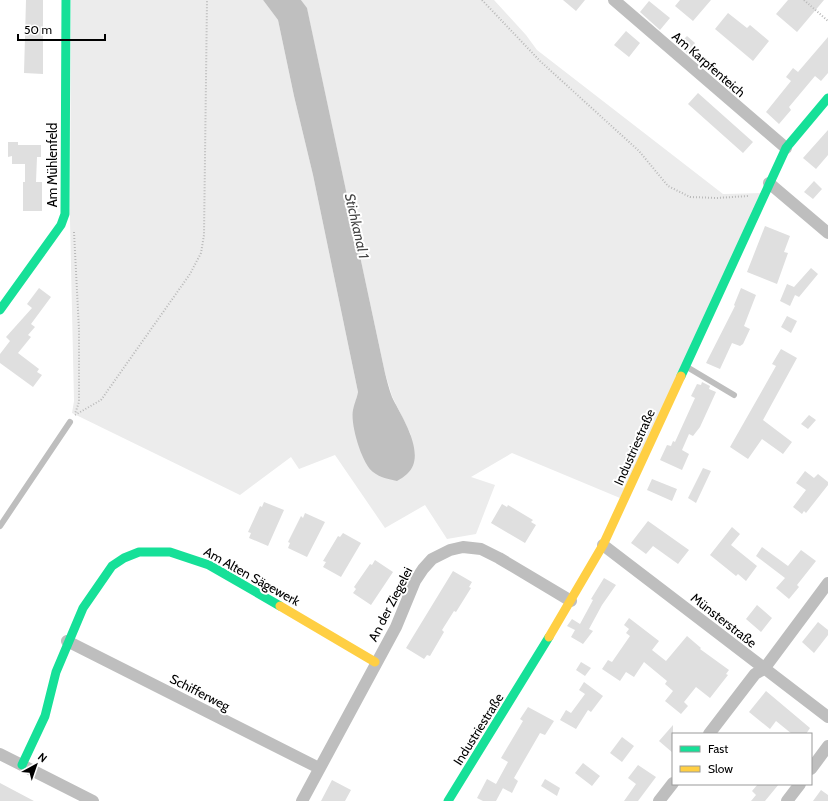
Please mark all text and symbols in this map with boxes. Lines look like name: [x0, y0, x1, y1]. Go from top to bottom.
scale bar: [18, 16, 105, 42]
text: 50 m: [24, 22, 52, 37]
street label: Am Karpfenteich: [669, 28, 749, 100]
street label: Am Mühlenfeld: [44, 123, 60, 207]
water label: Stichkanal 1: [341, 192, 373, 260]
street label: Industriestraße: [610, 406, 658, 488]
street label: Am Alten Sägewerk: [201, 543, 303, 609]
street label: An der Ziegelei: [364, 564, 416, 644]
street label: Münsterstraße: [688, 589, 760, 651]
street label: Schifferweg: [167, 670, 233, 714]
street label: Industriestraße: [450, 690, 507, 768]
legend: [672, 733, 812, 785]
text: Fast: [708, 741, 728, 756]
north arrow: [16, 745, 56, 785]
text: N: [35, 749, 50, 765]
text: Slow: [708, 761, 733, 776]

